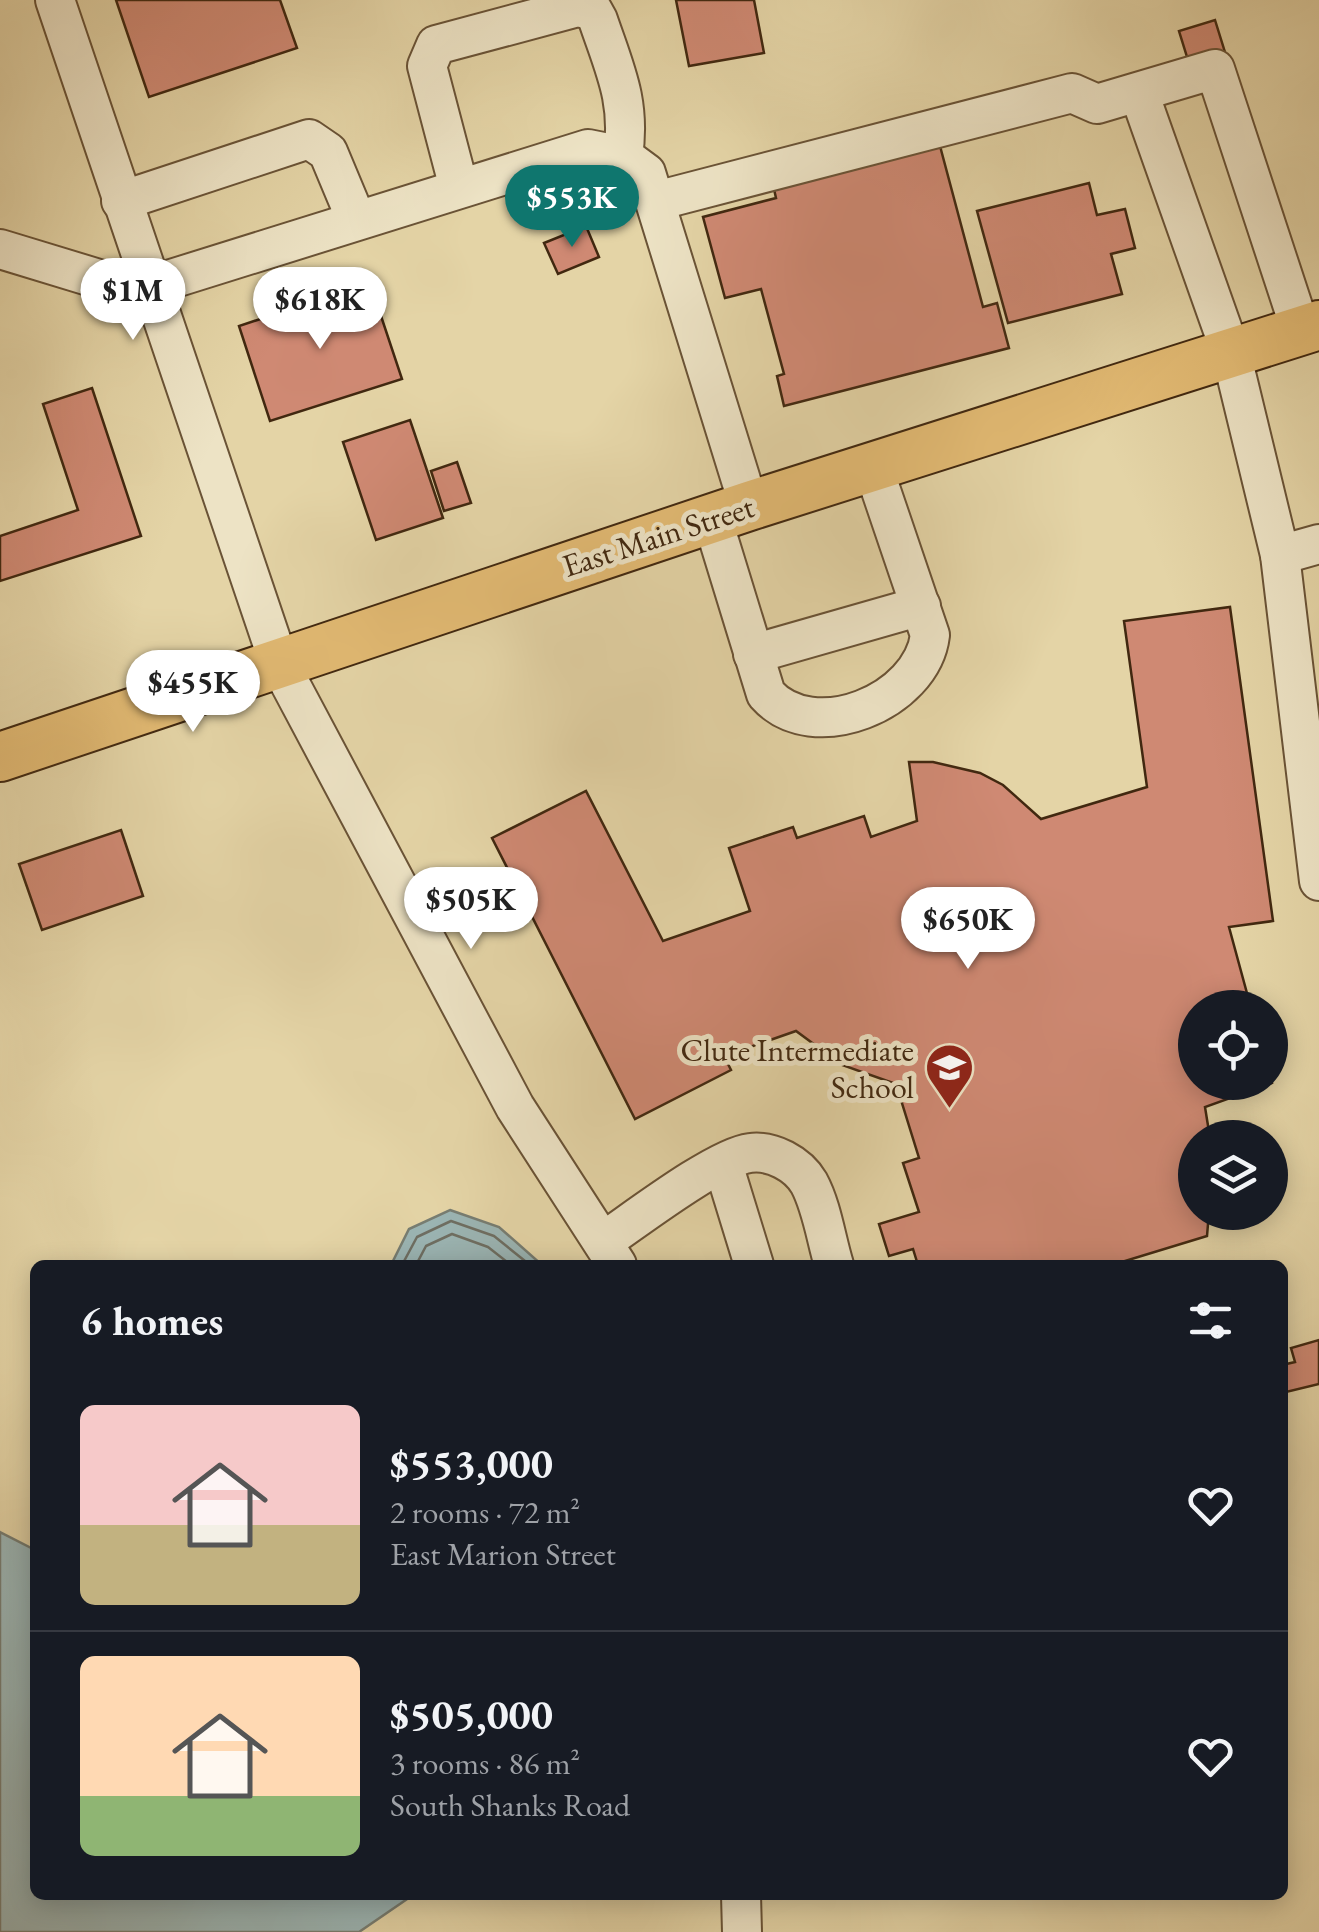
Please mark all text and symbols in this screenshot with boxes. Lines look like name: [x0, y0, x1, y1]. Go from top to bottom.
pin: $553K: [502, 165, 642, 250]
text: $553K: [527, 176, 617, 218]
pin: $1M: [85, 258, 181, 343]
pin: $618K: [250, 267, 390, 352]
text: $1M: [102, 269, 164, 311]
text: $618K: [275, 278, 365, 320]
street label: East Main Street: [557, 485, 759, 587]
pin: $455K: [123, 650, 263, 735]
text: $455K: [148, 661, 238, 703]
pin: $505K: [401, 867, 541, 952]
text: $505K: [426, 878, 516, 920]
pin: $650K: [898, 887, 1038, 972]
text: $650K: [923, 898, 1013, 940]
map controls: [1178, 990, 1288, 1230]
button: locate: [1178, 990, 1288, 1100]
place label: Clute Intermediate School: [680, 1029, 914, 1108]
school or university icon: Clute Intermediate School: [923, 1042, 975, 1110]
button: layers: [1178, 1120, 1288, 1230]
text: 6 homes: [80, 1293, 223, 1348]
icon: filters: [1183, 1293, 1238, 1348]
text: $553,000: [390, 1436, 553, 1491]
icon: home: [160, 1445, 280, 1565]
icon: heart: [1183, 1478, 1238, 1533]
text: 2 rooms · 72 m²: [390, 1491, 580, 1533]
text: East Marion Street: [390, 1533, 616, 1575]
text: $505,000: [390, 1687, 553, 1742]
icon: home: [160, 1696, 280, 1816]
icon: heart: [1183, 1729, 1238, 1784]
text: 3 rooms · 86 m²: [390, 1742, 580, 1784]
text: South Shanks Road: [390, 1784, 630, 1826]

